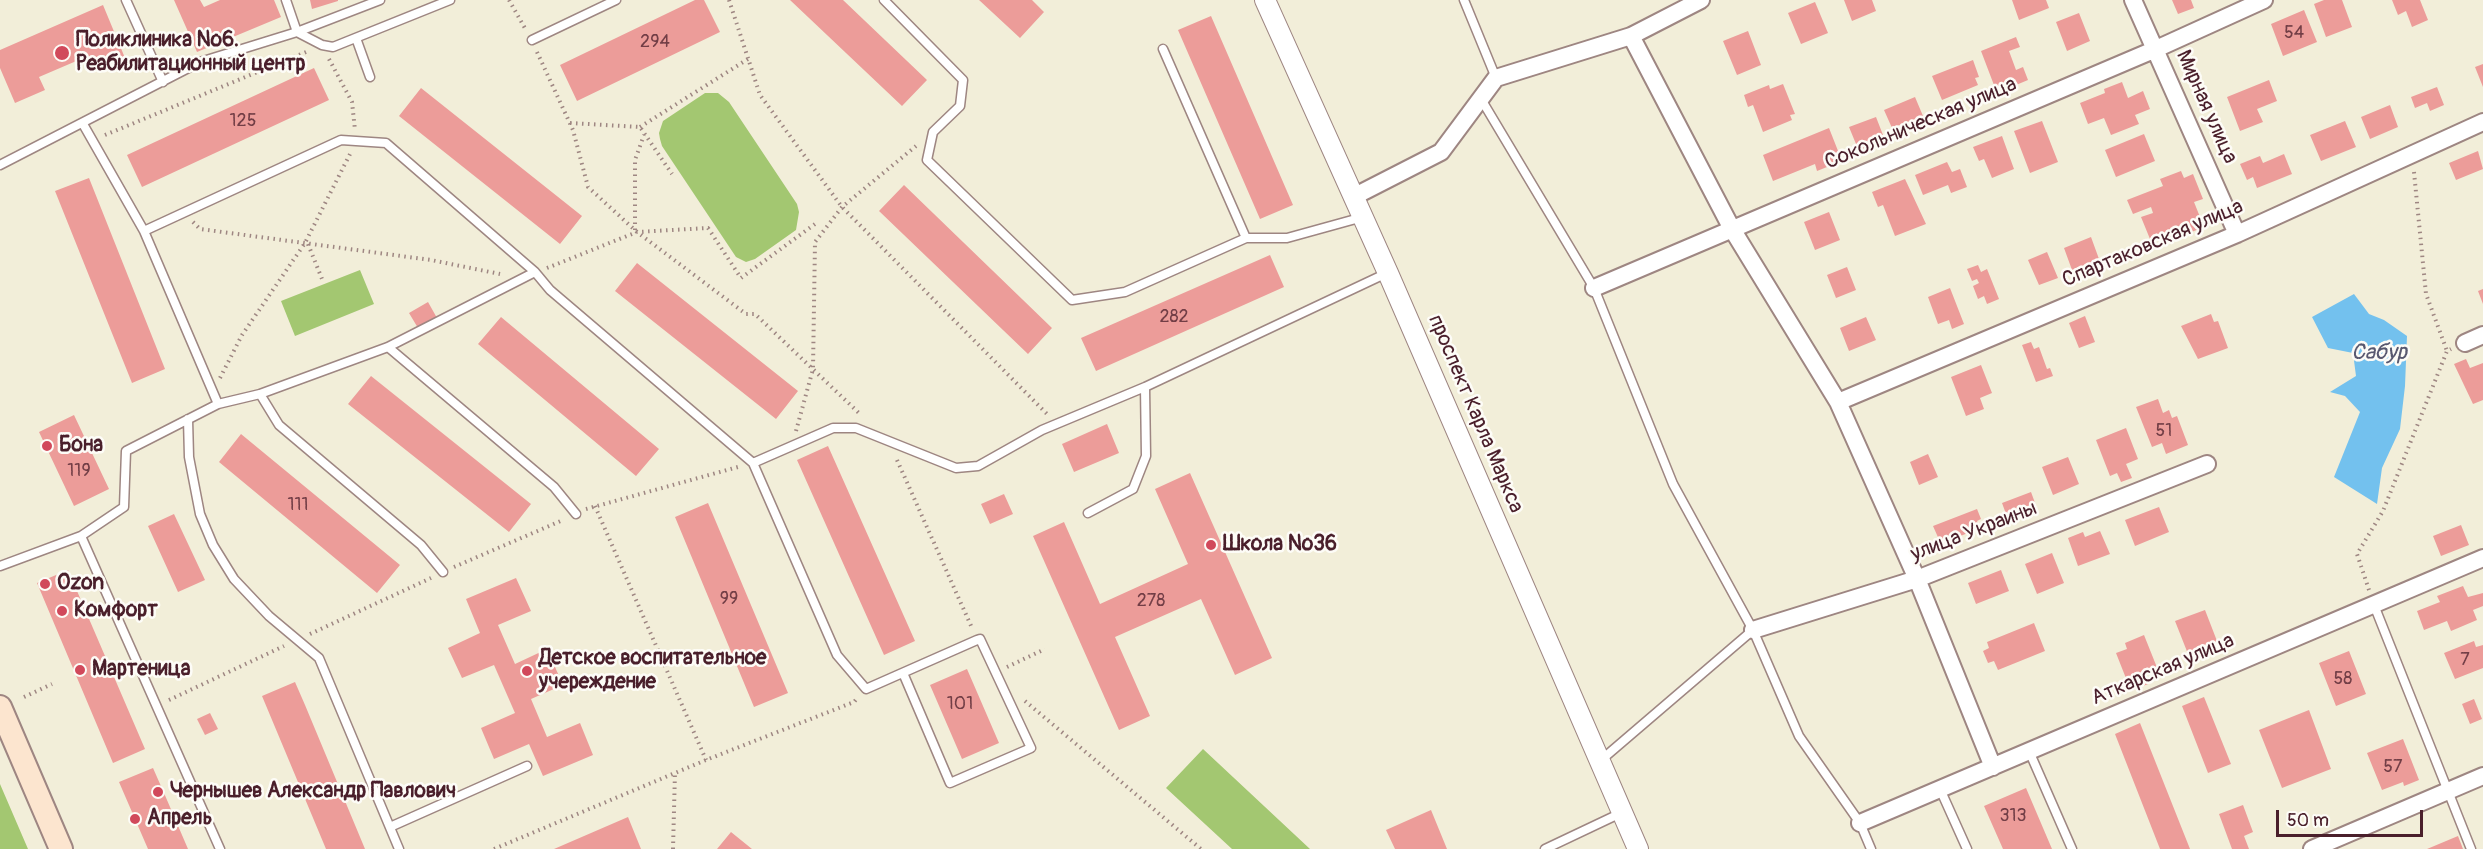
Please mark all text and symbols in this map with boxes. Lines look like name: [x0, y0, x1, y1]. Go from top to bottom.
house number: 54: [2284, 22, 2304, 44]
place label: Поликлиника №6. Реабилитационный центр: [76, 28, 305, 78]
house number: 294: [640, 31, 670, 53]
marker: Поликлиника №6. Реабилитационный центр: [53, 44, 71, 62]
street label: Мирная улица: [2170, 46, 2242, 168]
street label: Сокольническая улица: [1821, 72, 2021, 176]
house number: 125: [230, 110, 256, 132]
street label: Спартаковская улица: [2059, 194, 2247, 294]
house number: 282: [1159, 306, 1189, 328]
street label: проспект Карла Маркса: [1422, 311, 1528, 517]
water label: Сабур: [2351, 340, 2407, 366]
house number: 51: [2156, 420, 2172, 442]
place label: Бона: [59, 433, 103, 459]
marker: Бона: [40, 439, 54, 453]
house number: 119: [67, 460, 91, 482]
house number: 111: [287, 494, 309, 516]
street label: улица Украины: [1907, 496, 2041, 568]
place label: Школа №36: [1223, 532, 1337, 558]
marker: Школа №36: [1204, 538, 1218, 552]
place label: Ozon: [57, 571, 104, 597]
marker: Ozon: [38, 577, 52, 591]
house number: 99: [720, 588, 738, 610]
house number: 278: [1137, 590, 1165, 612]
place label: Комфорт: [74, 598, 158, 624]
marker: Комфорт: [55, 604, 69, 618]
street label: Аткарская улица: [2088, 629, 2238, 711]
place label: Детское воспитательное учереждение: [539, 646, 766, 696]
house number: 7: [2460, 649, 2470, 671]
place label: Мартеница: [92, 657, 190, 683]
marker: Мартеница: [73, 663, 87, 677]
marker: Детское воспитательное учереждение: [520, 664, 534, 678]
house number: 58: [2334, 668, 2352, 690]
house number: 101: [947, 693, 973, 715]
house number: 57: [2383, 756, 2403, 778]
place label: Чернышев Александр Павлович: [170, 779, 456, 805]
marker: Чернышев Александр Павлович: [151, 785, 165, 799]
scale bar: [2279, 798, 2426, 836]
house number: 313: [1999, 805, 2027, 827]
place label: Апрель: [147, 806, 212, 832]
text: 50 m: [2287, 809, 2329, 832]
marker: Апрель: [128, 812, 142, 826]

